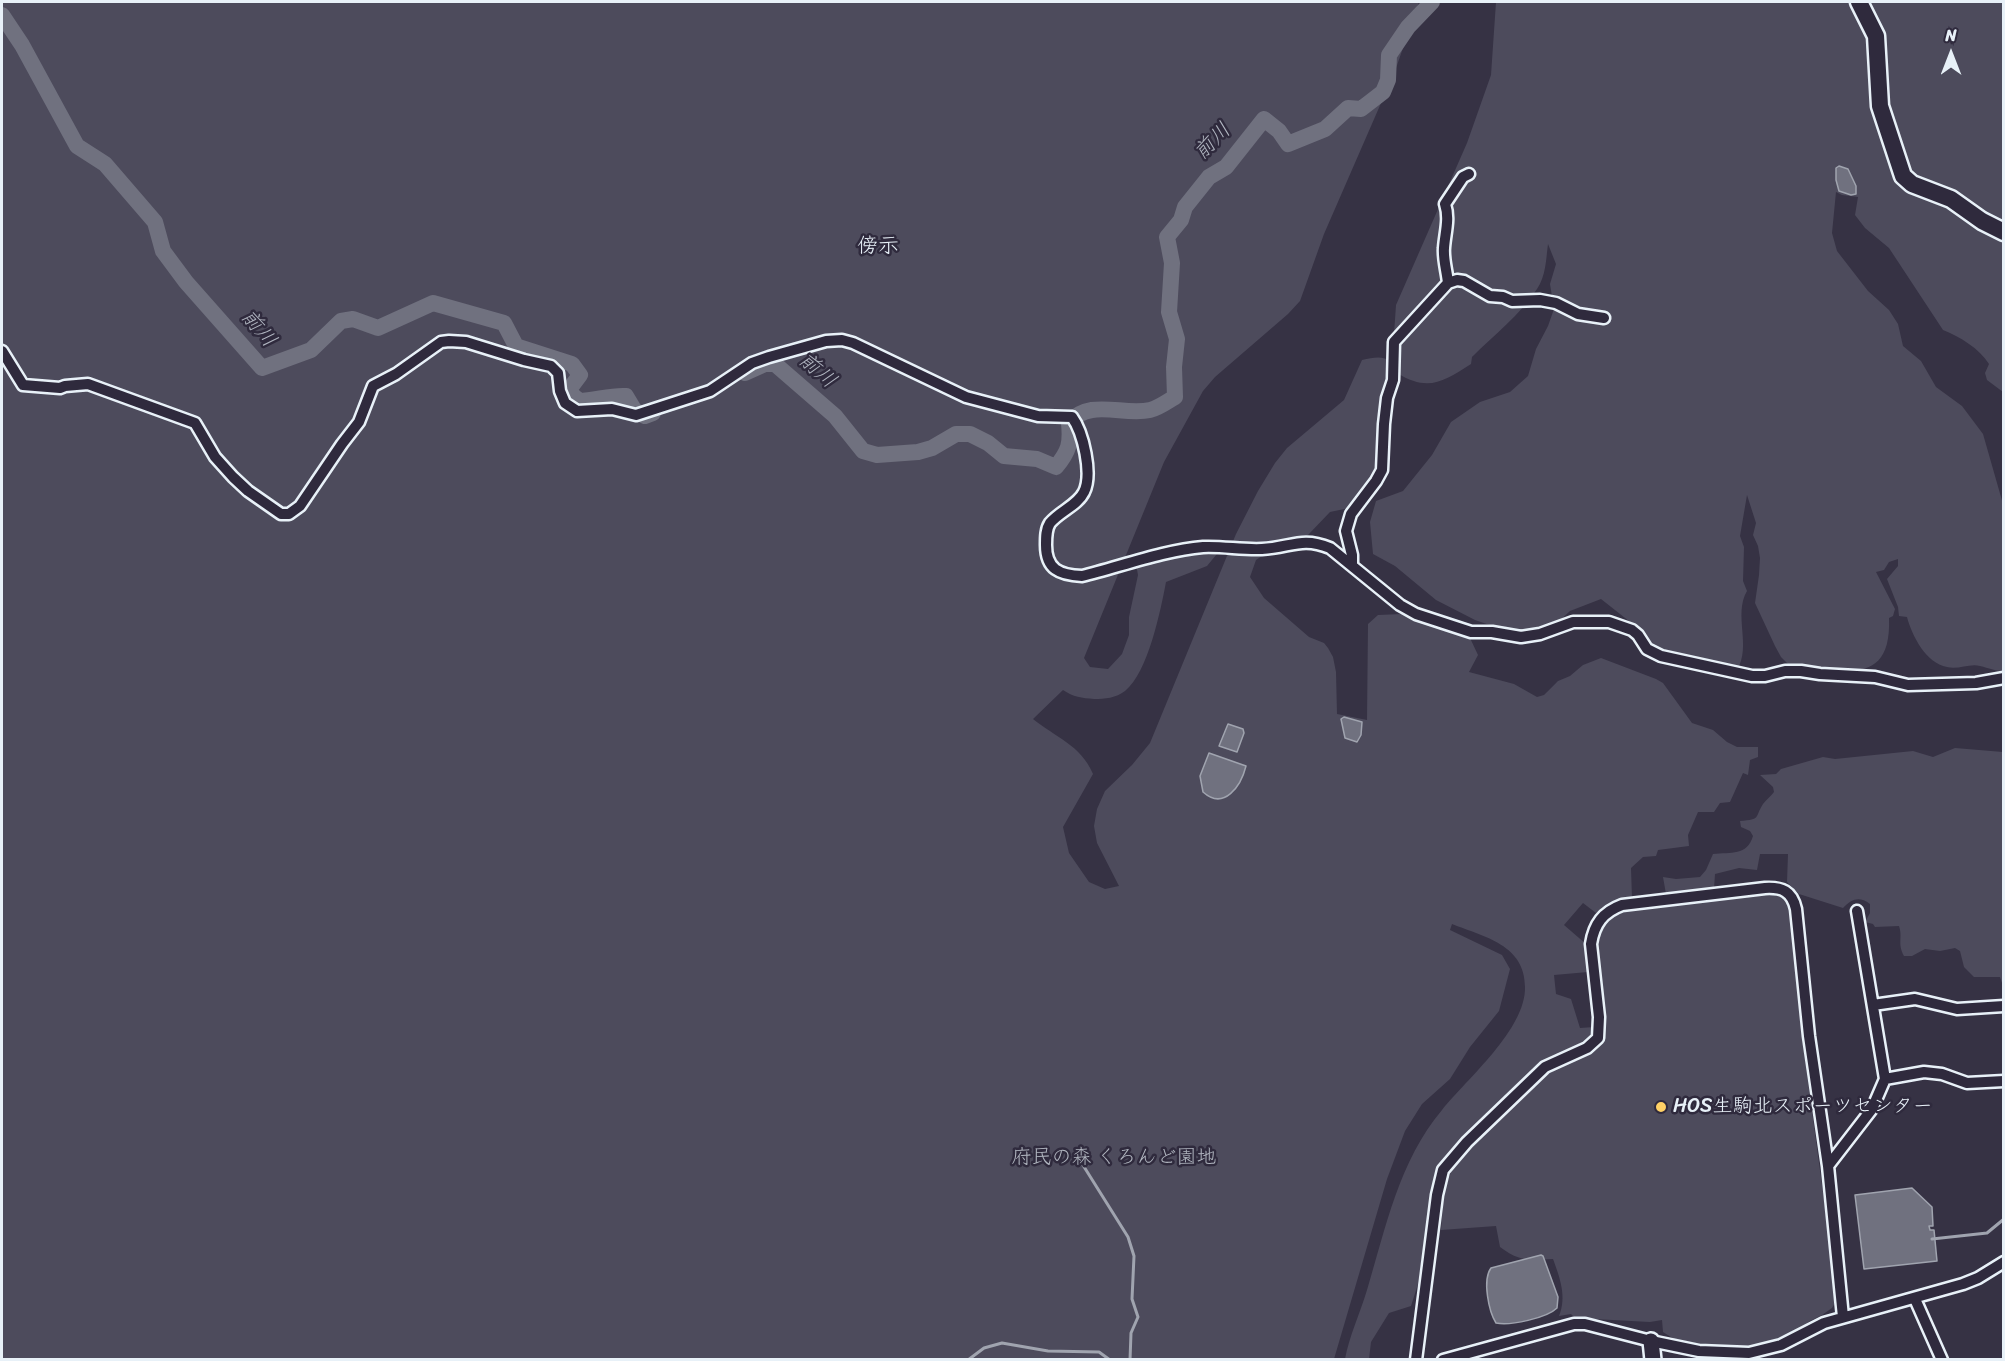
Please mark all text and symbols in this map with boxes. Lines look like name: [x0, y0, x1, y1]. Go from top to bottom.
text: N: [1945, 21, 1957, 50]
north arrow: [1921, 24, 1981, 84]
water label: 前川: [1189, 118, 1237, 166]
district label: 傍示: [857, 234, 899, 260]
water label: 前川: [235, 305, 281, 353]
water label: 前川: [793, 348, 841, 394]
place label: HOS生駒北スポーツセンター: [1673, 1095, 1933, 1119]
marker: HOS生駒北スポーツセンター: [1654, 1100, 1668, 1114]
park label: 府民の森 くろんど園地: [1011, 1146, 1217, 1170]

